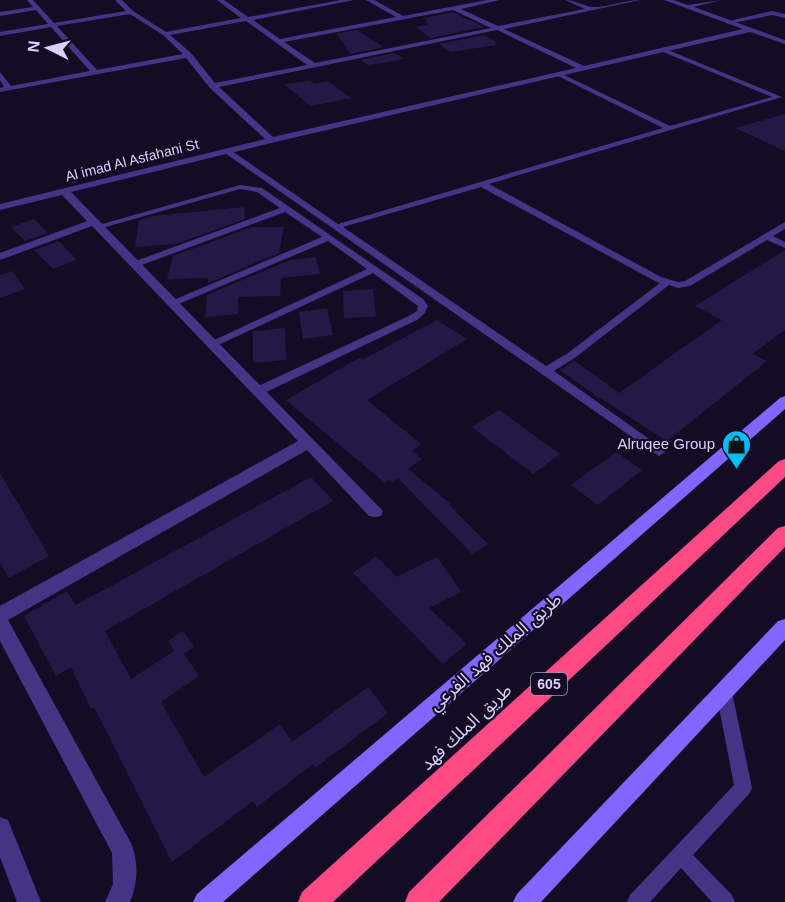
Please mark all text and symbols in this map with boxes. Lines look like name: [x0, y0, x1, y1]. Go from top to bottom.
north arrow: [18, 18, 78, 78]
text: N: [25, 40, 43, 53]
street label: Al imad Al Asfahani St: [64, 136, 200, 184]
shop icon: Alruqee Group: [720, 428, 752, 470]
place label: Alruqee Group: [617, 435, 715, 452]
street label: طريق الملك فهد الفرعي: [425, 589, 567, 717]
road number: 605: [531, 673, 567, 695]
street label: طريق الملك فهد: [416, 680, 516, 775]

